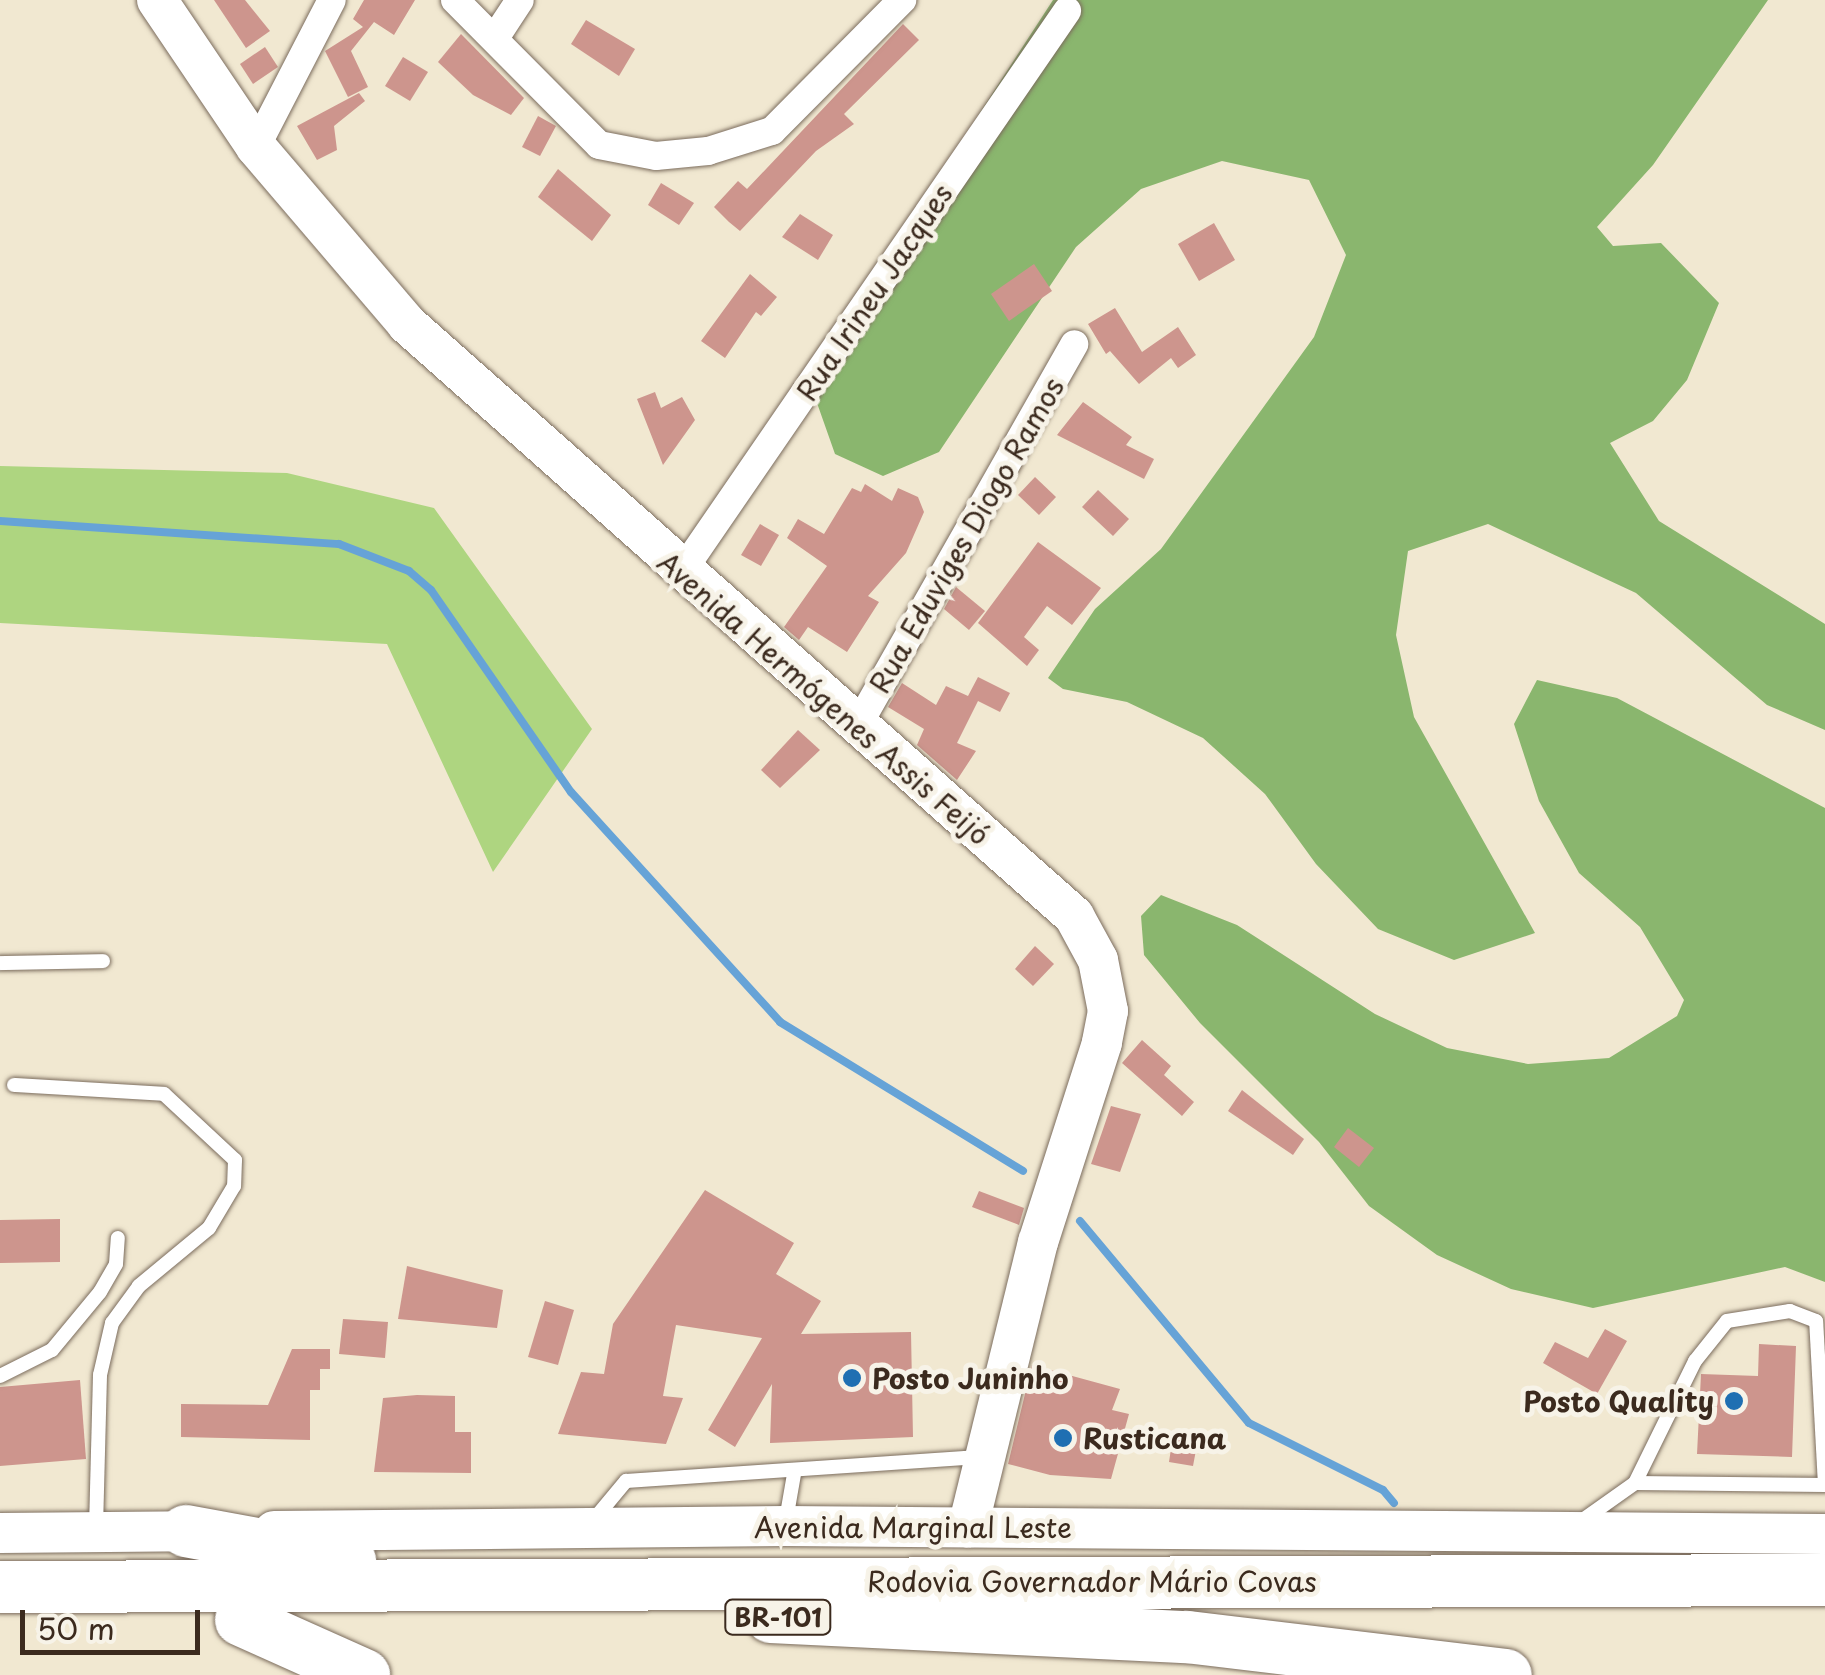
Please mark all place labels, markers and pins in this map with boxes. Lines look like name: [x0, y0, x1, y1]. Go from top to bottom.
place label: Posto Juninho: [872, 1361, 1068, 1395]
marker: Posto Juninho: [841, 1367, 863, 1389]
place label: Posto Quality: [1523, 1384, 1714, 1418]
marker: Posto Quality: [1723, 1390, 1745, 1412]
place label: Rusticana: [1083, 1421, 1226, 1455]
marker: Rusticana: [1052, 1427, 1074, 1449]

